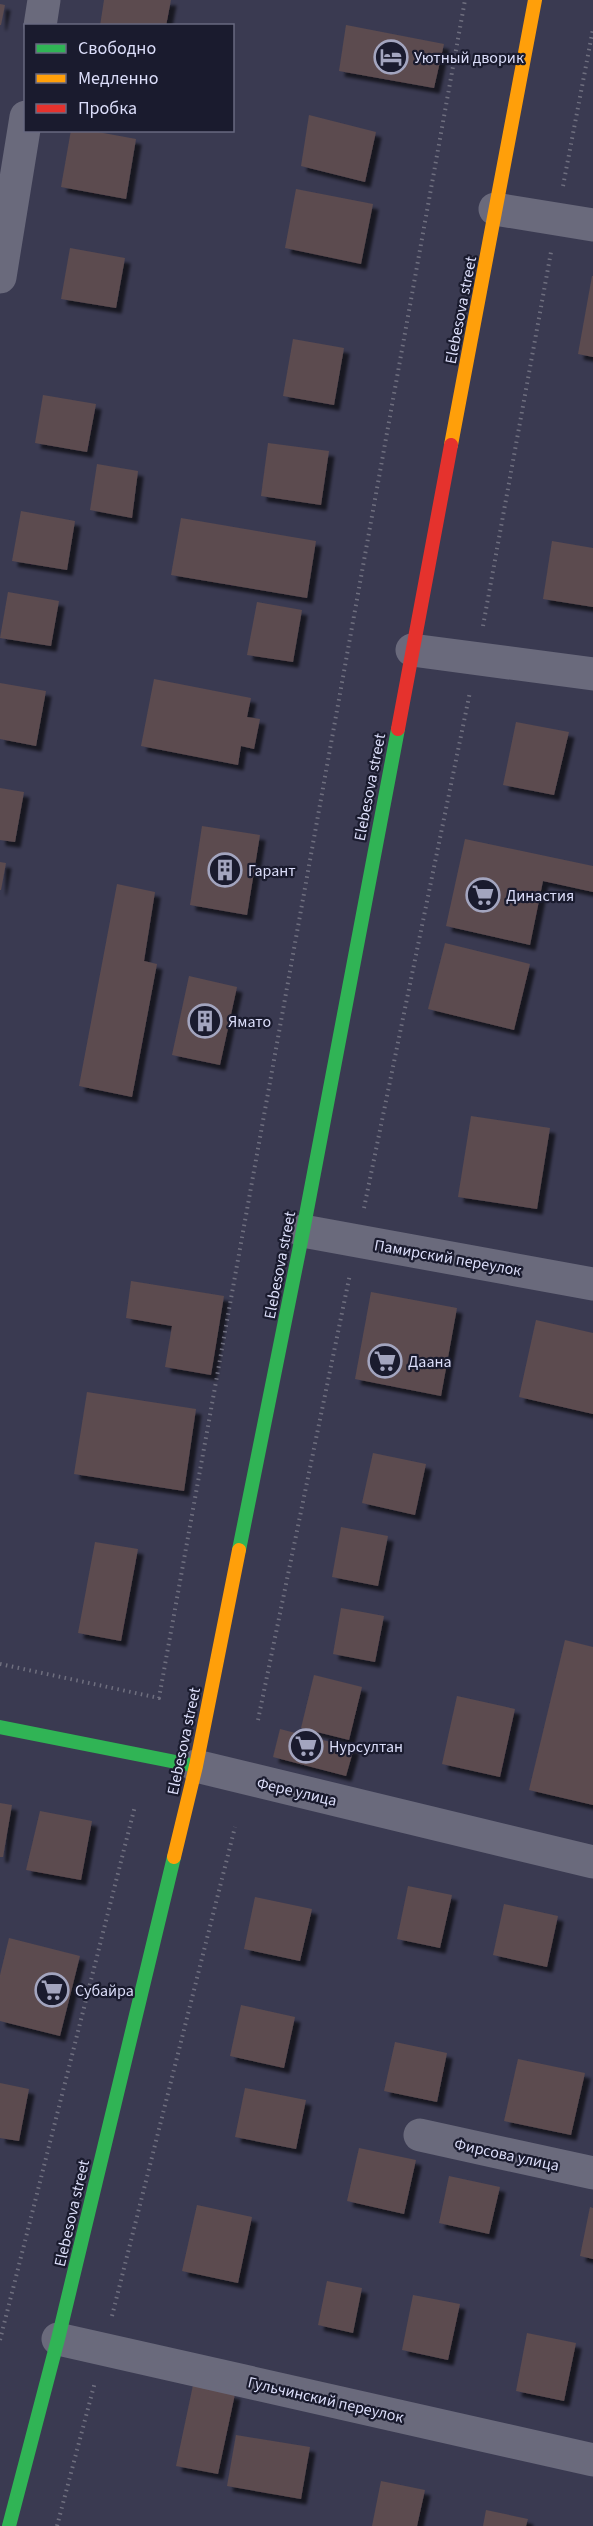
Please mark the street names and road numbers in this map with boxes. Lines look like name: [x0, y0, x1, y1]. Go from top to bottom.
street label: Elebesova street: [440, 254, 482, 366]
street label: Elebesova street: [349, 731, 391, 843]
street label: Elebesova street: [259, 1209, 301, 1321]
street label: Памирский переулок: [373, 1234, 523, 1282]
street label: Elebesova street: [162, 1685, 206, 1797]
street label: Фере улица: [255, 1772, 339, 1812]
street label: Фирсова улица: [452, 2133, 561, 2177]
street label: Elebesova street: [49, 2157, 95, 2269]
street label: Гульчинский переулок: [246, 2371, 406, 2429]

